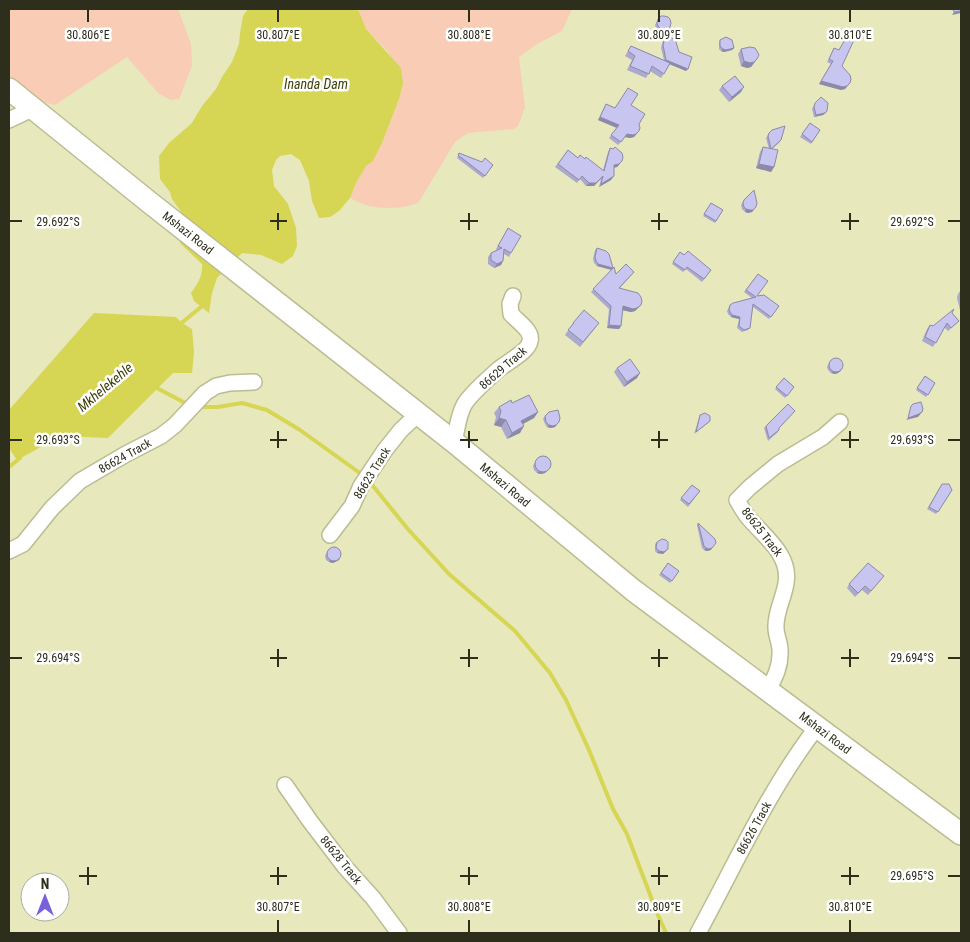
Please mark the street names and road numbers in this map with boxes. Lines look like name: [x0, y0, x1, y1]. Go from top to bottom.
street label: Mshazi Road: [160, 209, 216, 257]
street label: 86629 Track: [476, 343, 530, 392]
street label: 86624 Track: [96, 436, 154, 476]
street label: 86623 Track: [351, 444, 394, 501]
street label: Mshazi Road: [477, 460, 533, 510]
street label: 86625 Track: [739, 505, 786, 560]
street label: Mshazi Road: [796, 709, 854, 757]
street label: 86626 Track: [734, 799, 774, 857]
street label: 86628 Track: [317, 833, 365, 887]

